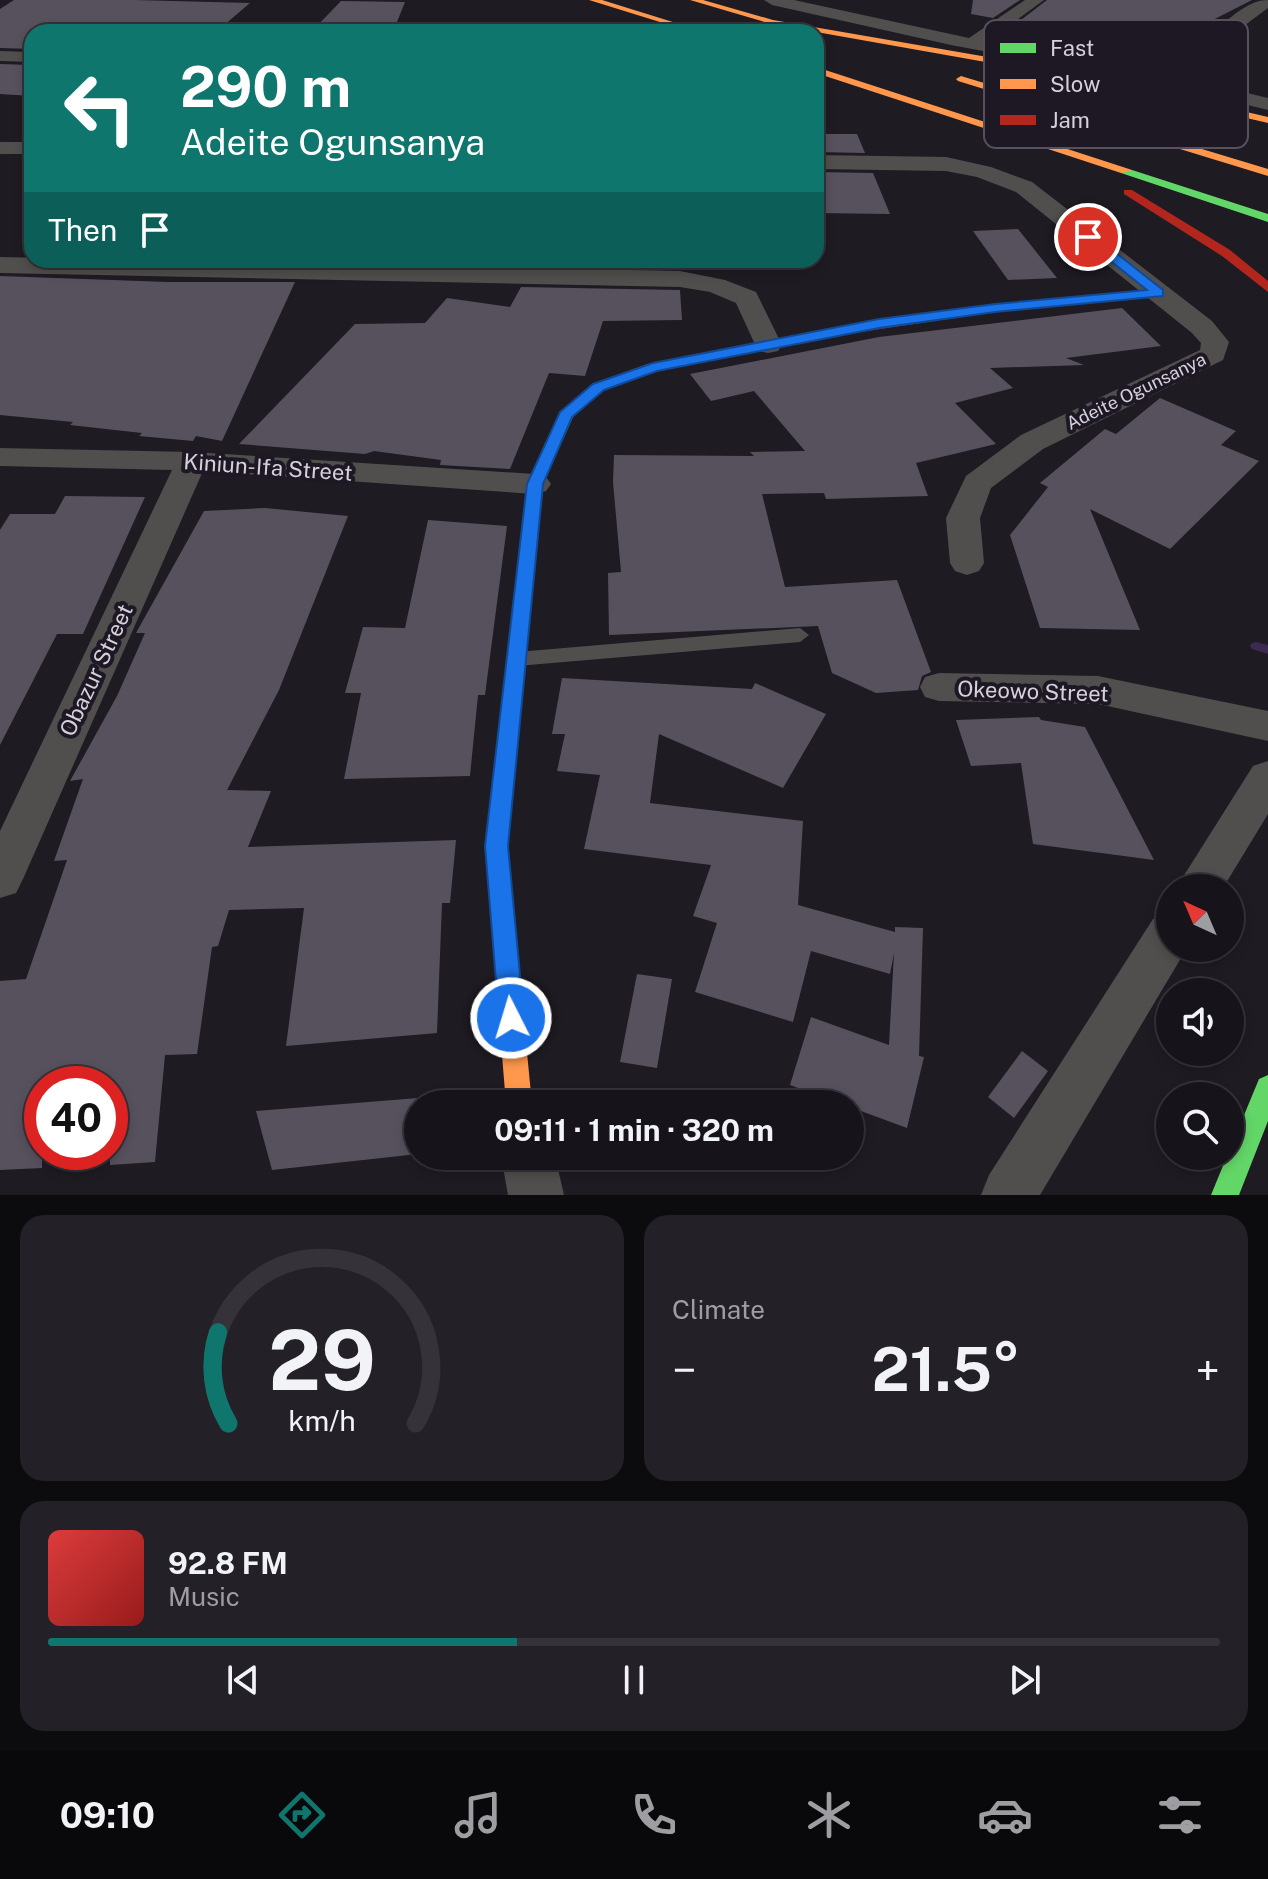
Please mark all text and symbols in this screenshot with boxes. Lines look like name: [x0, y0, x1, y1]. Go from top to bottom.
legend: [984, 20, 1248, 148]
text: Fast: [1050, 35, 1094, 61]
text: 290 m: [180, 54, 351, 120]
icon: left: [48, 56, 152, 160]
text: Slow: [1050, 71, 1100, 97]
text: Jam: [1050, 107, 1090, 133]
text: Adeite Ogunsanya: [180, 121, 485, 163]
pin: [1054, 203, 1122, 271]
icon: arrive: [133, 208, 177, 252]
text: Then: [48, 212, 117, 248]
icon: arrive: [1066, 215, 1110, 259]
street label: Adeite Ogunsanya: [1063, 348, 1209, 434]
street label: Kiniun-Ifa Street: [183, 448, 353, 486]
street label: Obazur Street: [54, 600, 138, 740]
street label: Okeowo Street: [957, 675, 1109, 707]
north arrow: [1156, 874, 1244, 962]
map controls: [1156, 874, 1244, 1170]
position arrow: [469, 976, 553, 1060]
button: sound: [1156, 978, 1244, 1066]
speed limit sign: 40: [24, 1066, 128, 1170]
button: search: [1156, 1082, 1244, 1170]
text: 09:11 · 1 min · 320 m: [494, 1112, 774, 1148]
text: Climate: [672, 1294, 765, 1325]
text: 29: [268, 1311, 376, 1409]
text: 21.5°: [872, 1334, 1020, 1405]
text: −: [672, 1344, 696, 1396]
text: +: [1196, 1344, 1220, 1396]
text: km/h: [288, 1404, 356, 1437]
text: 92.8 FM: [168, 1545, 288, 1581]
text: Music: [168, 1581, 240, 1612]
icon: previous: [221, 1658, 265, 1702]
icon: pause: [612, 1658, 656, 1702]
icon: next: [1003, 1658, 1047, 1702]
icon: directions: [274, 1787, 330, 1843]
icon: music: [450, 1787, 506, 1843]
icon: phone: [626, 1787, 682, 1843]
icon: climate: [801, 1787, 857, 1843]
icon: car: [977, 1787, 1033, 1843]
icon: filters: [1152, 1787, 1208, 1843]
text: 09:10: [60, 1794, 155, 1836]

